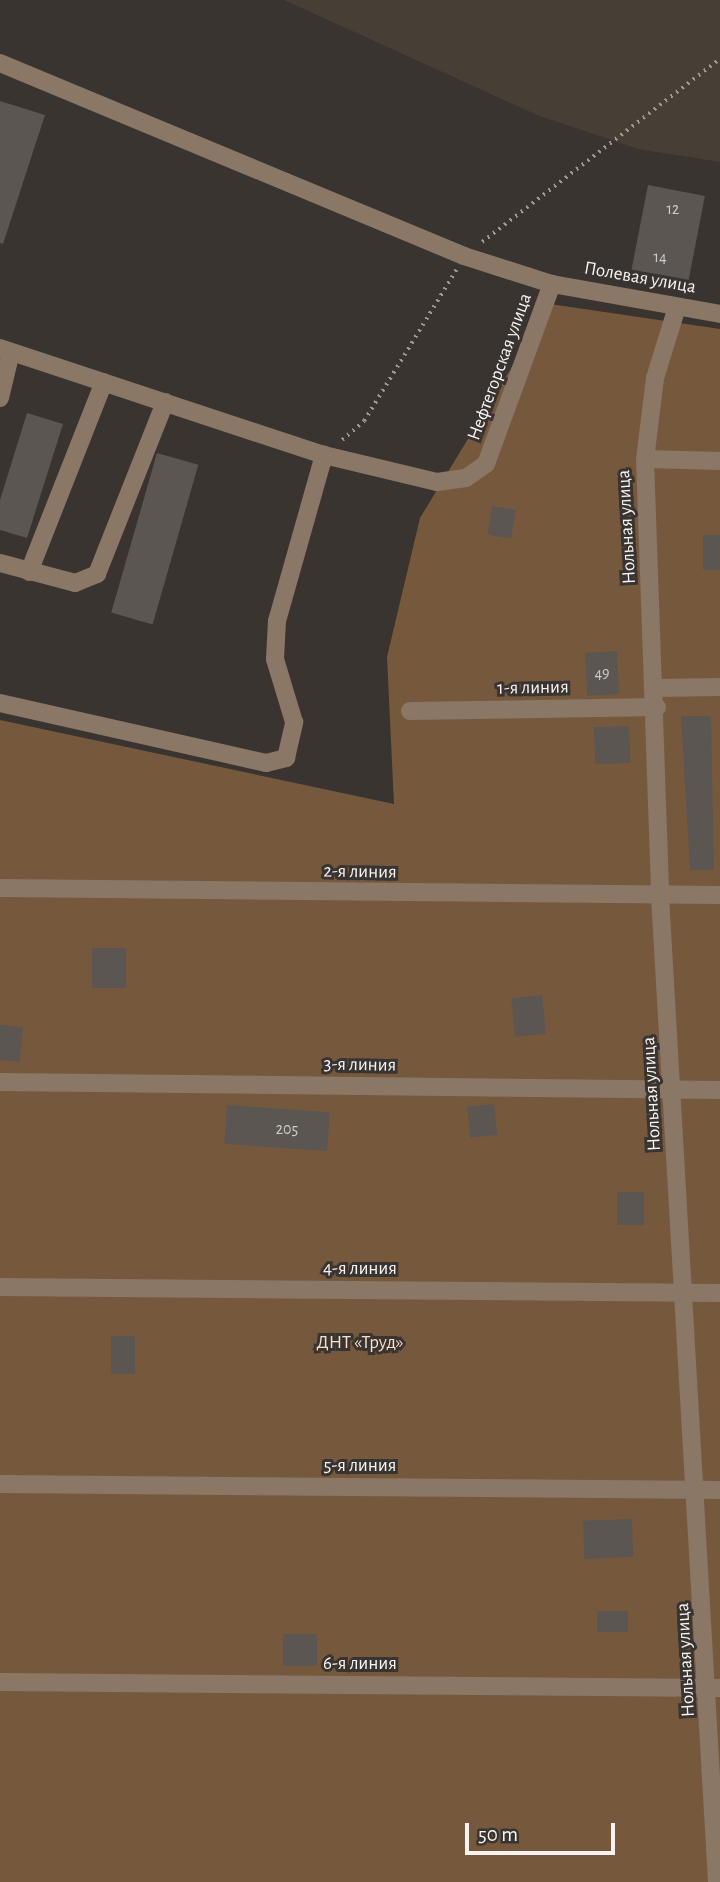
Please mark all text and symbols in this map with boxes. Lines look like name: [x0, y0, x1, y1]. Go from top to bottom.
house number: 12: [667, 199, 679, 219]
house number: 14: [653, 247, 667, 267]
street label: Полевая улица: [582, 257, 698, 299]
street label: Нефтегорская улица: [463, 290, 537, 444]
street label: Нольная улица: [613, 469, 641, 585]
house number: 49: [594, 663, 610, 683]
street label: 1-я линия: [497, 676, 569, 700]
street label: 2-я линия: [323, 860, 397, 884]
street label: Нольная улица: [638, 1036, 666, 1152]
street label: 3-я линия: [323, 1053, 397, 1077]
house number: 205: [276, 1119, 298, 1139]
street label: 4-я линия: [323, 1258, 397, 1280]
park label: ДНТ «Труд»: [316, 1332, 404, 1354]
street label: 5-я линия: [324, 1455, 396, 1477]
street label: Нольная улица: [672, 1602, 700, 1718]
street label: 6-я линия: [323, 1653, 397, 1675]
scale bar: [468, 1808, 618, 1852]
text: 50 m: [478, 1824, 518, 1845]

